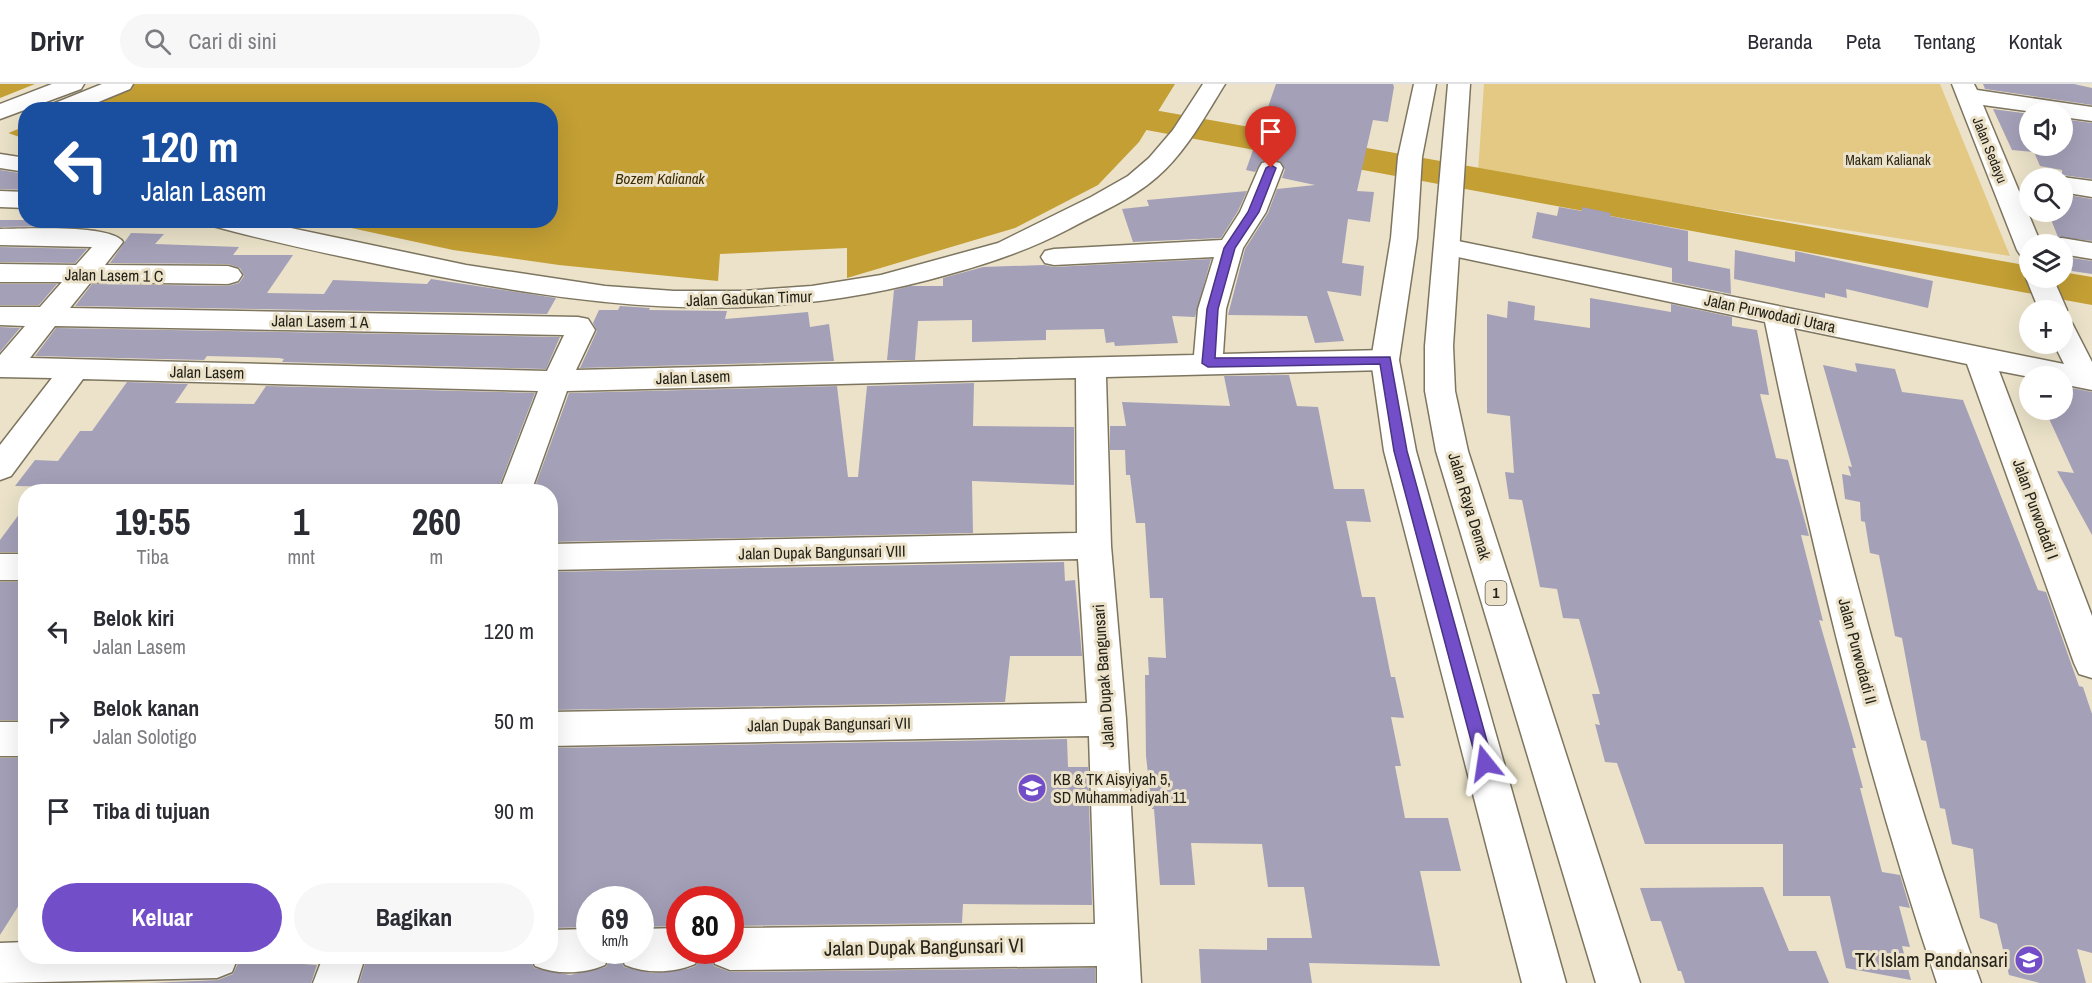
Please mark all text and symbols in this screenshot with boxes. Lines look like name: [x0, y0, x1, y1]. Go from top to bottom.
search box: [120, 14, 540, 68]
text: Drivr: [30, 22, 84, 60]
icon: search: [141, 25, 174, 58]
text: Cari di sini: [189, 26, 277, 56]
text: Beranda: [1748, 27, 1813, 56]
text: Peta: [1846, 27, 1881, 56]
text: Tentang: [1914, 27, 1975, 56]
text: Kontak: [2008, 27, 2062, 56]
map controls: [2019, 102, 2073, 420]
button: sound: [2019, 102, 2073, 156]
pin: [1245, 106, 1296, 168]
street label: Jalan Sedayu: [1969, 114, 2011, 186]
icon: arrive: [1254, 115, 1287, 148]
text: 120 m: [141, 119, 239, 175]
icon: left: [42, 126, 120, 204]
park label: Makam Kalianak: [1845, 151, 1931, 169]
water label: Bozem Kalianak: [615, 168, 706, 189]
button: search: [2019, 168, 2073, 222]
text: Jalan Lasem: [141, 173, 267, 209]
button: layers: [2019, 234, 2073, 288]
street label: Jalan Lasem 1 C: [65, 263, 163, 287]
street label: Jalan Gadukan Timur: [686, 285, 813, 311]
street label: Jalan Purwodadi Utara: [1702, 288, 1838, 338]
button: +: [2019, 300, 2073, 354]
street label: Jalan Lasem 1 A: [271, 309, 369, 333]
street label: Jalan Lasem: [170, 360, 244, 384]
street label: Jalan Lasem: [655, 365, 731, 389]
button: −: [2019, 366, 2073, 420]
street label: Jalan Raya Demak: [1443, 450, 1497, 563]
street label: Jalan Purwodadi I: [2008, 456, 2064, 562]
text: 19:55: [115, 498, 190, 546]
text: 1: [293, 498, 309, 546]
text: 260: [412, 498, 461, 546]
street label: Jalan Dupak Bangunsari VIII: [738, 540, 906, 564]
text: Tiba: [136, 543, 169, 570]
text: mnt: [287, 543, 315, 570]
text: m: [430, 543, 443, 570]
road number: 1: [1486, 581, 1506, 605]
street label: Jalan Purwodadi II: [1833, 596, 1883, 706]
text: Belok kiri: [93, 603, 174, 633]
street label: Jalan Dupak Bangunsari: [1087, 604, 1119, 748]
icon: left: [42, 615, 75, 648]
text: 120 m: [484, 616, 534, 646]
text: Jalan Lasem: [93, 633, 186, 660]
text: Belok kanan: [93, 693, 199, 723]
icon: right: [42, 705, 75, 738]
text: 50 m: [494, 706, 534, 736]
street label: Jalan Dupak Bangunsari VII: [747, 712, 911, 736]
text: Jalan Solotigo: [93, 723, 197, 750]
position arrow: [1453, 731, 1517, 795]
place label: KB & TK Aisyiyah 5, SD Muhammadiyah 11: [1053, 768, 1187, 808]
school or university icon: KB & TK Aisyiyah 5, SD Muhammadiyah 11: [1016, 772, 1048, 804]
icon: arrive: [42, 795, 75, 828]
text: Tiba di tujuan: [93, 796, 210, 826]
text: 90 m: [494, 796, 534, 826]
button: Keluar: [42, 883, 282, 952]
button: Bagikan: [294, 883, 534, 952]
speed limit sign: 80: [666, 886, 744, 964]
text: 69: [601, 898, 629, 938]
text: km/h: [602, 930, 628, 951]
street label: Jalan Dupak Bangunsari VI: [824, 931, 1024, 962]
school or university icon: TK Islam Pandansari: [2013, 944, 2045, 976]
place label: TK Islam Pandansari: [1855, 946, 2008, 973]

